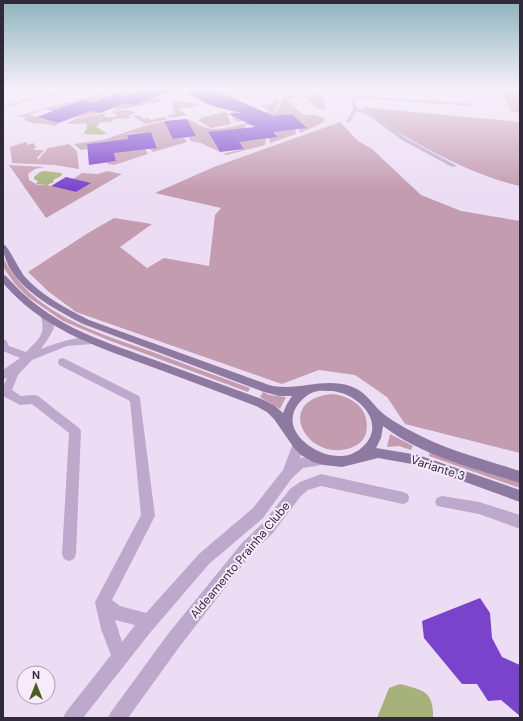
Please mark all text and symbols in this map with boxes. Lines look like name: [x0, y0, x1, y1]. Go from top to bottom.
street label: Variante 3: [409, 452, 467, 484]
street label: Aldeamento Prainha Clube: [186, 498, 294, 622]
north arrow: [16, 665, 56, 705]
text: N: [32, 668, 40, 682]

